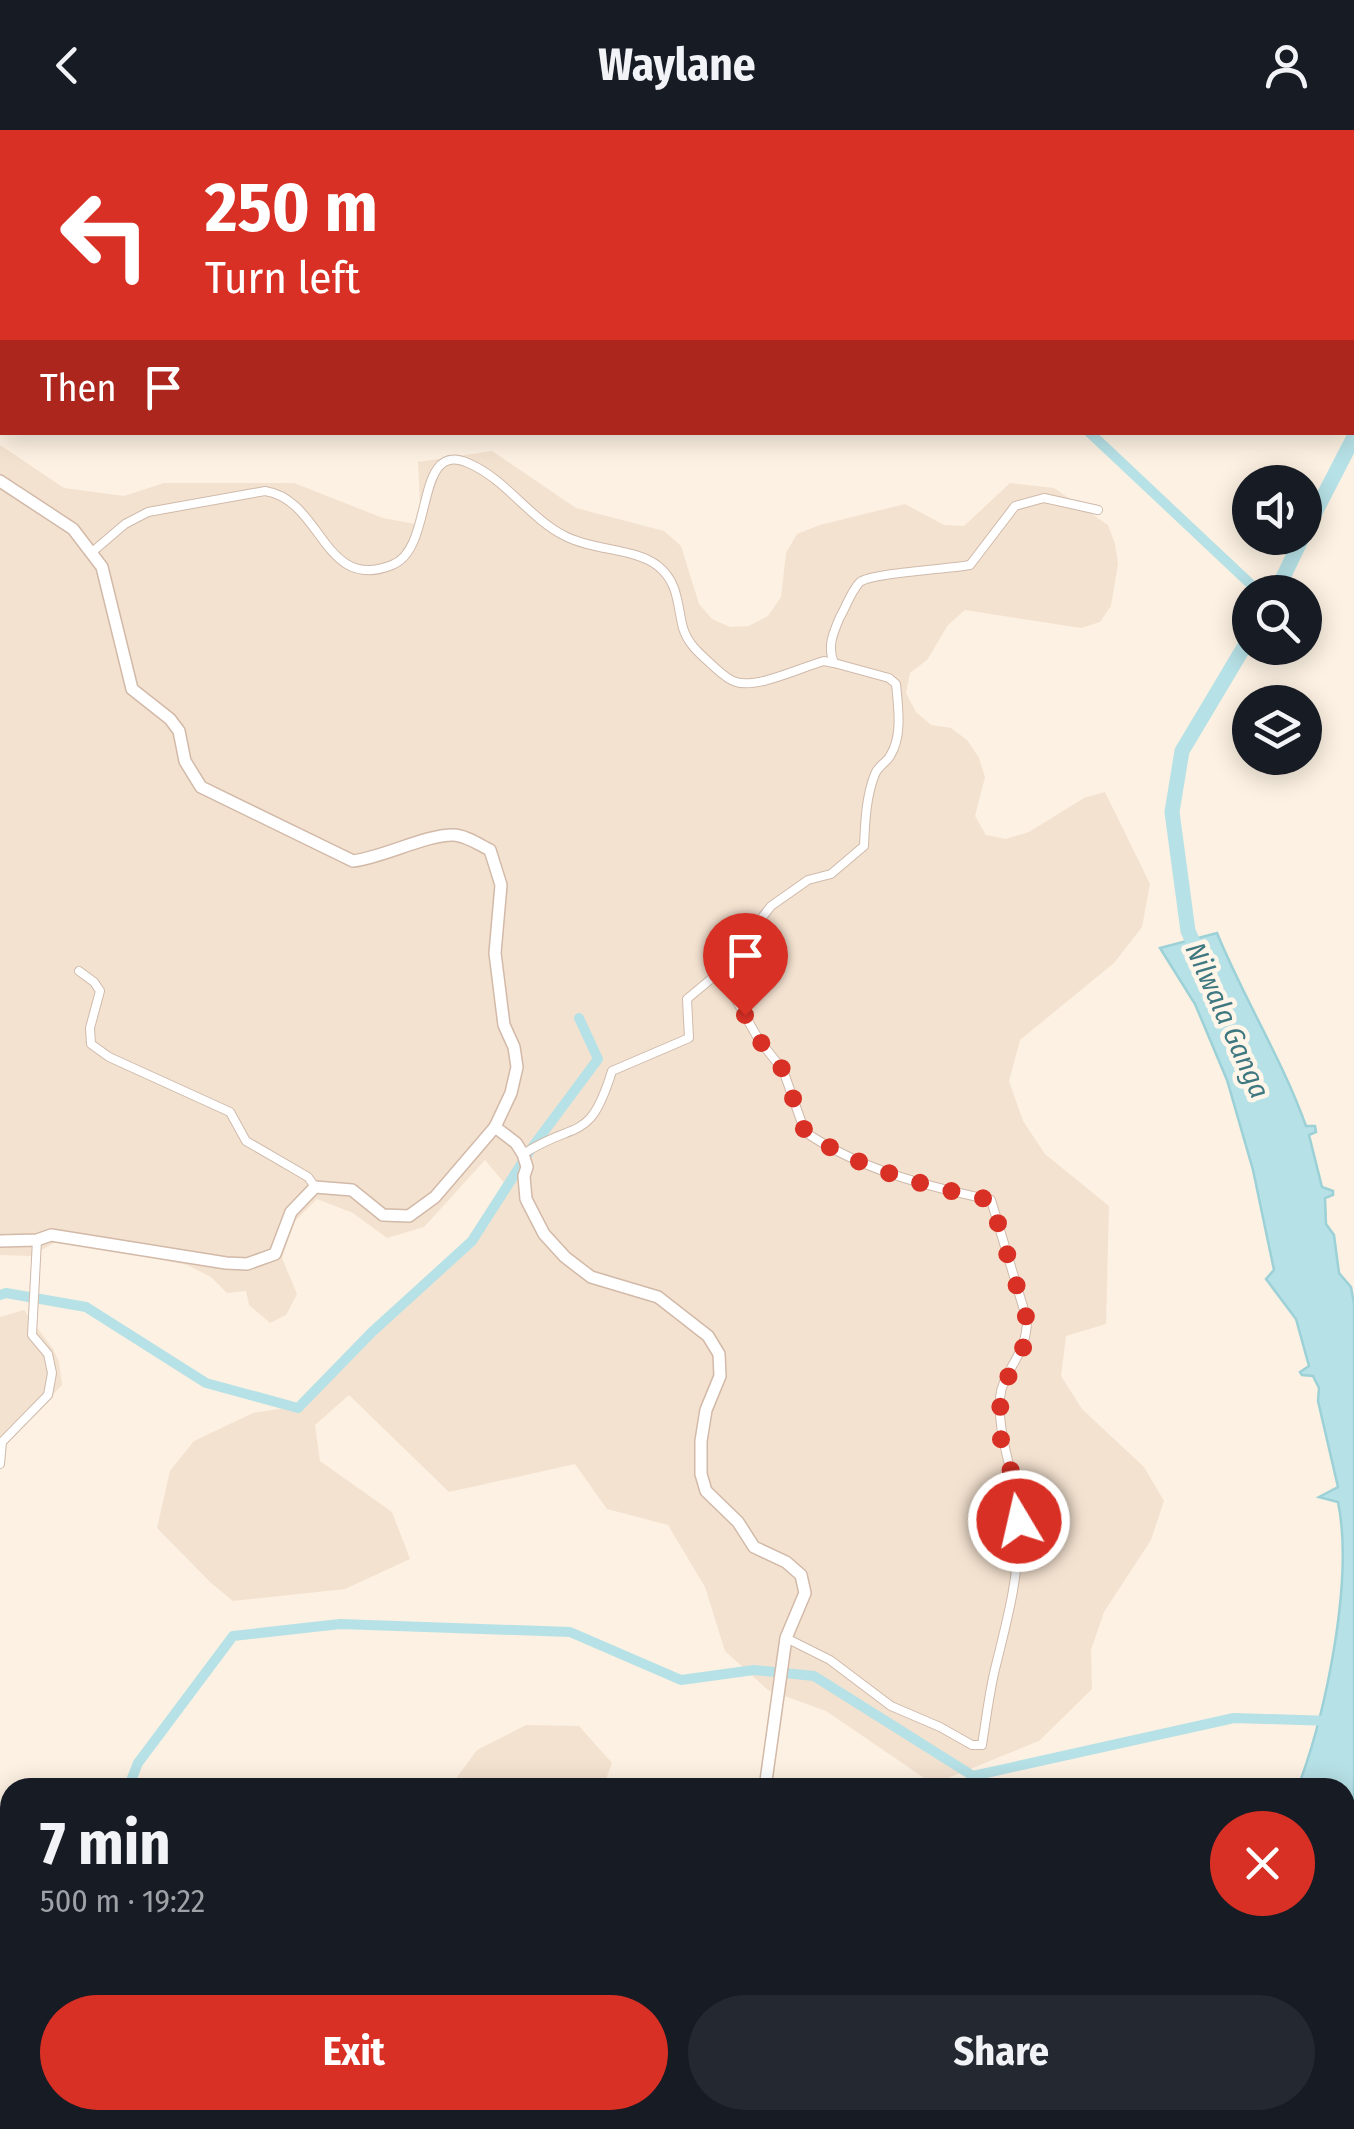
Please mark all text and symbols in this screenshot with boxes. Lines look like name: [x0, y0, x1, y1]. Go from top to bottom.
icon: back: [40, 38, 95, 93]
text: Waylane: [598, 38, 756, 92]
icon: person: [1259, 38, 1314, 93]
text: 250 m: [205, 166, 378, 250]
icon: left: [40, 170, 170, 300]
text: Turn left: [205, 251, 360, 305]
icon: arrive: [136, 360, 191, 415]
text: Then: [40, 365, 116, 411]
map controls: [1232, 465, 1322, 775]
button: sound: [1232, 465, 1322, 555]
button: search: [1232, 575, 1322, 665]
button: layers: [1232, 685, 1322, 775]
pin: [703, 913, 788, 1016]
icon: arrive: [718, 928, 773, 983]
water label: Nilwala Ganga: [1179, 937, 1276, 1103]
position arrow: [967, 1469, 1071, 1573]
text: 7 min: [40, 1808, 171, 1880]
button: close: [1210, 1811, 1315, 1916]
text: 500 m · 19:22: [40, 1882, 205, 1920]
button: Exit: [40, 1995, 668, 2110]
button: Share: [688, 1995, 1315, 2110]

